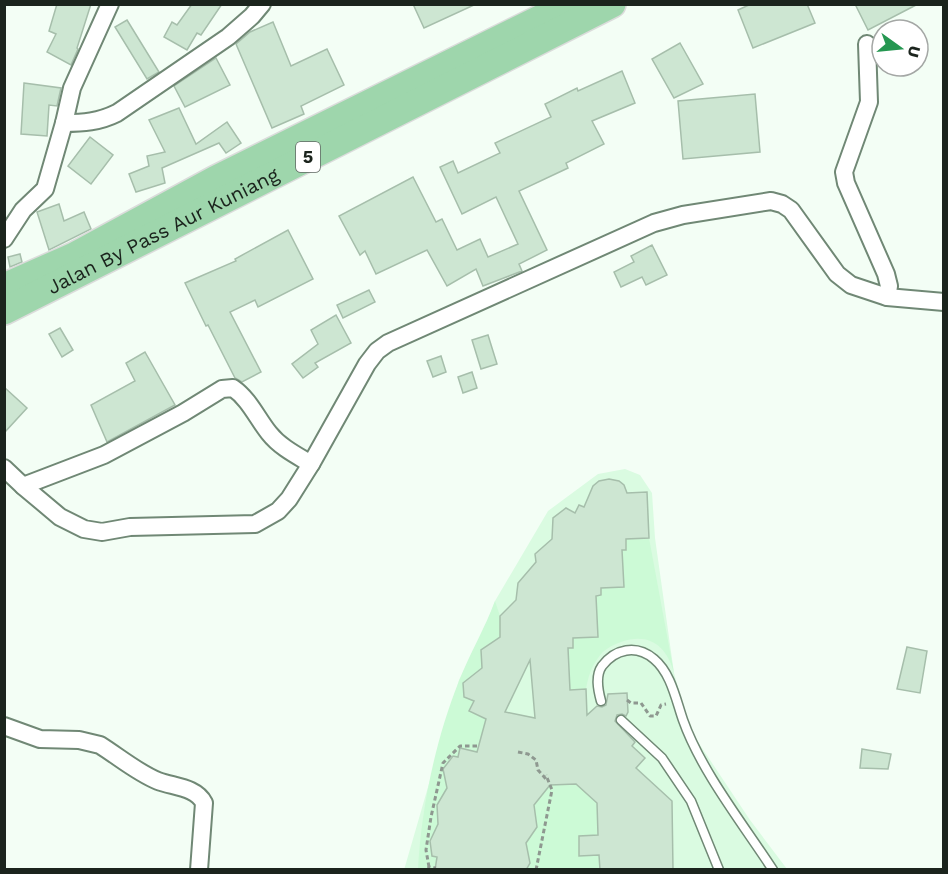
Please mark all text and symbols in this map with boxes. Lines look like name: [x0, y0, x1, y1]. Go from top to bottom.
north arrow: [870, 18, 930, 78]
text: U: [903, 44, 925, 60]
road number: 5: [296, 142, 320, 172]
street label: Jalan By Pass Aur Kuniang: [43, 162, 283, 299]

